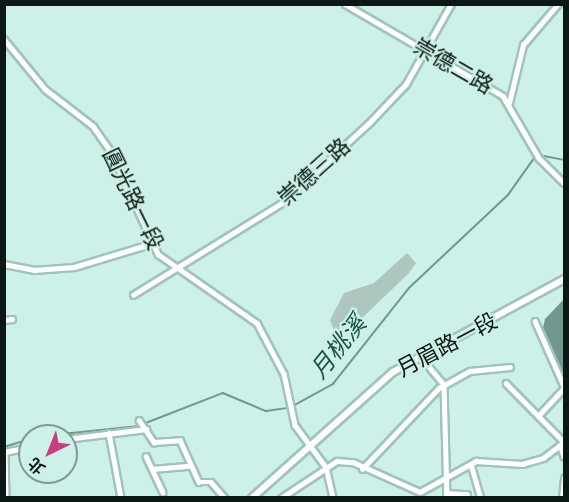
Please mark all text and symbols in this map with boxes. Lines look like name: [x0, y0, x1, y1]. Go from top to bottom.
street label: 崇德二路: [408, 33, 498, 99]
street label: 崇德三路: [272, 133, 356, 211]
street label: 圓光路一段: [97, 144, 169, 254]
street label: 月眉路一段: [392, 308, 502, 382]
water label: 月桃溪: [304, 310, 372, 384]
north arrow: [18, 424, 78, 484]
text: 北: [24, 454, 49, 478]

